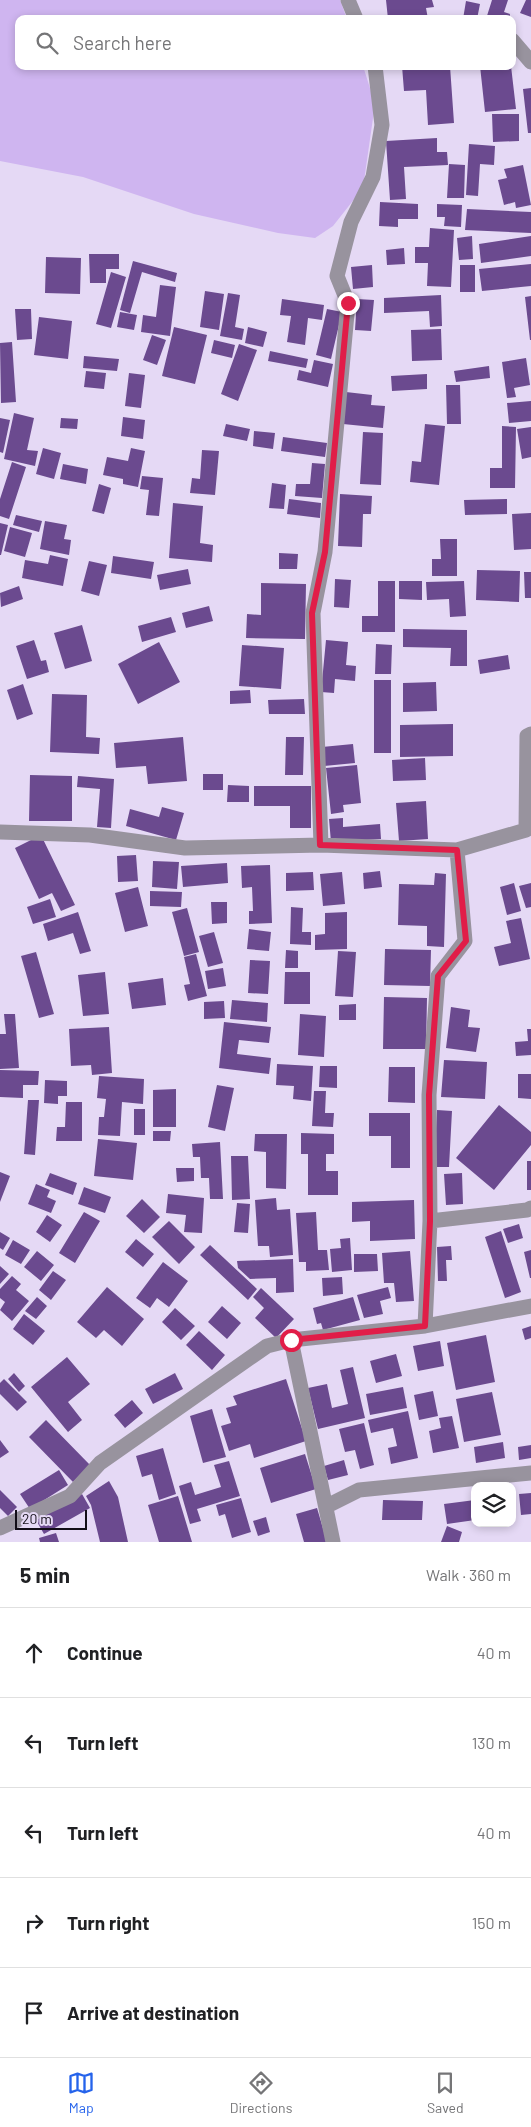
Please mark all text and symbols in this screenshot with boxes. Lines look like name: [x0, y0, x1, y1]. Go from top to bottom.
search box: [15, 15, 516, 70]
icon: search: [33, 29, 61, 57]
text: Search here: [73, 31, 172, 54]
route end: [337, 292, 360, 315]
route start: [280, 1329, 303, 1352]
map controls: [471, 1482, 516, 1527]
button: layers: [471, 1482, 516, 1527]
scale bar: [15, 1507, 88, 1530]
text: 20 m: [22, 1510, 52, 1527]
text: 5 min: [20, 1562, 70, 1587]
text: Walk · 360 m: [426, 1565, 511, 1584]
icon: ahead: [20, 1639, 48, 1667]
text: Continue: [67, 1641, 143, 1664]
text: 40 m: [477, 1643, 511, 1662]
icon: left: [20, 1729, 48, 1757]
text: Turn left: [67, 1731, 138, 1754]
text: 130 m: [472, 1733, 511, 1752]
icon: left: [20, 1819, 48, 1847]
text: Turn left: [67, 1821, 138, 1844]
text: 40 m: [477, 1823, 511, 1842]
icon: right: [20, 1909, 48, 1937]
text: Turn right: [67, 1911, 149, 1934]
text: 150 m: [472, 1913, 511, 1932]
icon: arrive: [20, 1999, 48, 2027]
text: Arrive at destination: [67, 2001, 239, 2024]
tab: Map: [67, 2069, 95, 2116]
tab: Directions: [230, 2069, 292, 2116]
tab: Saved: [427, 2069, 464, 2116]

